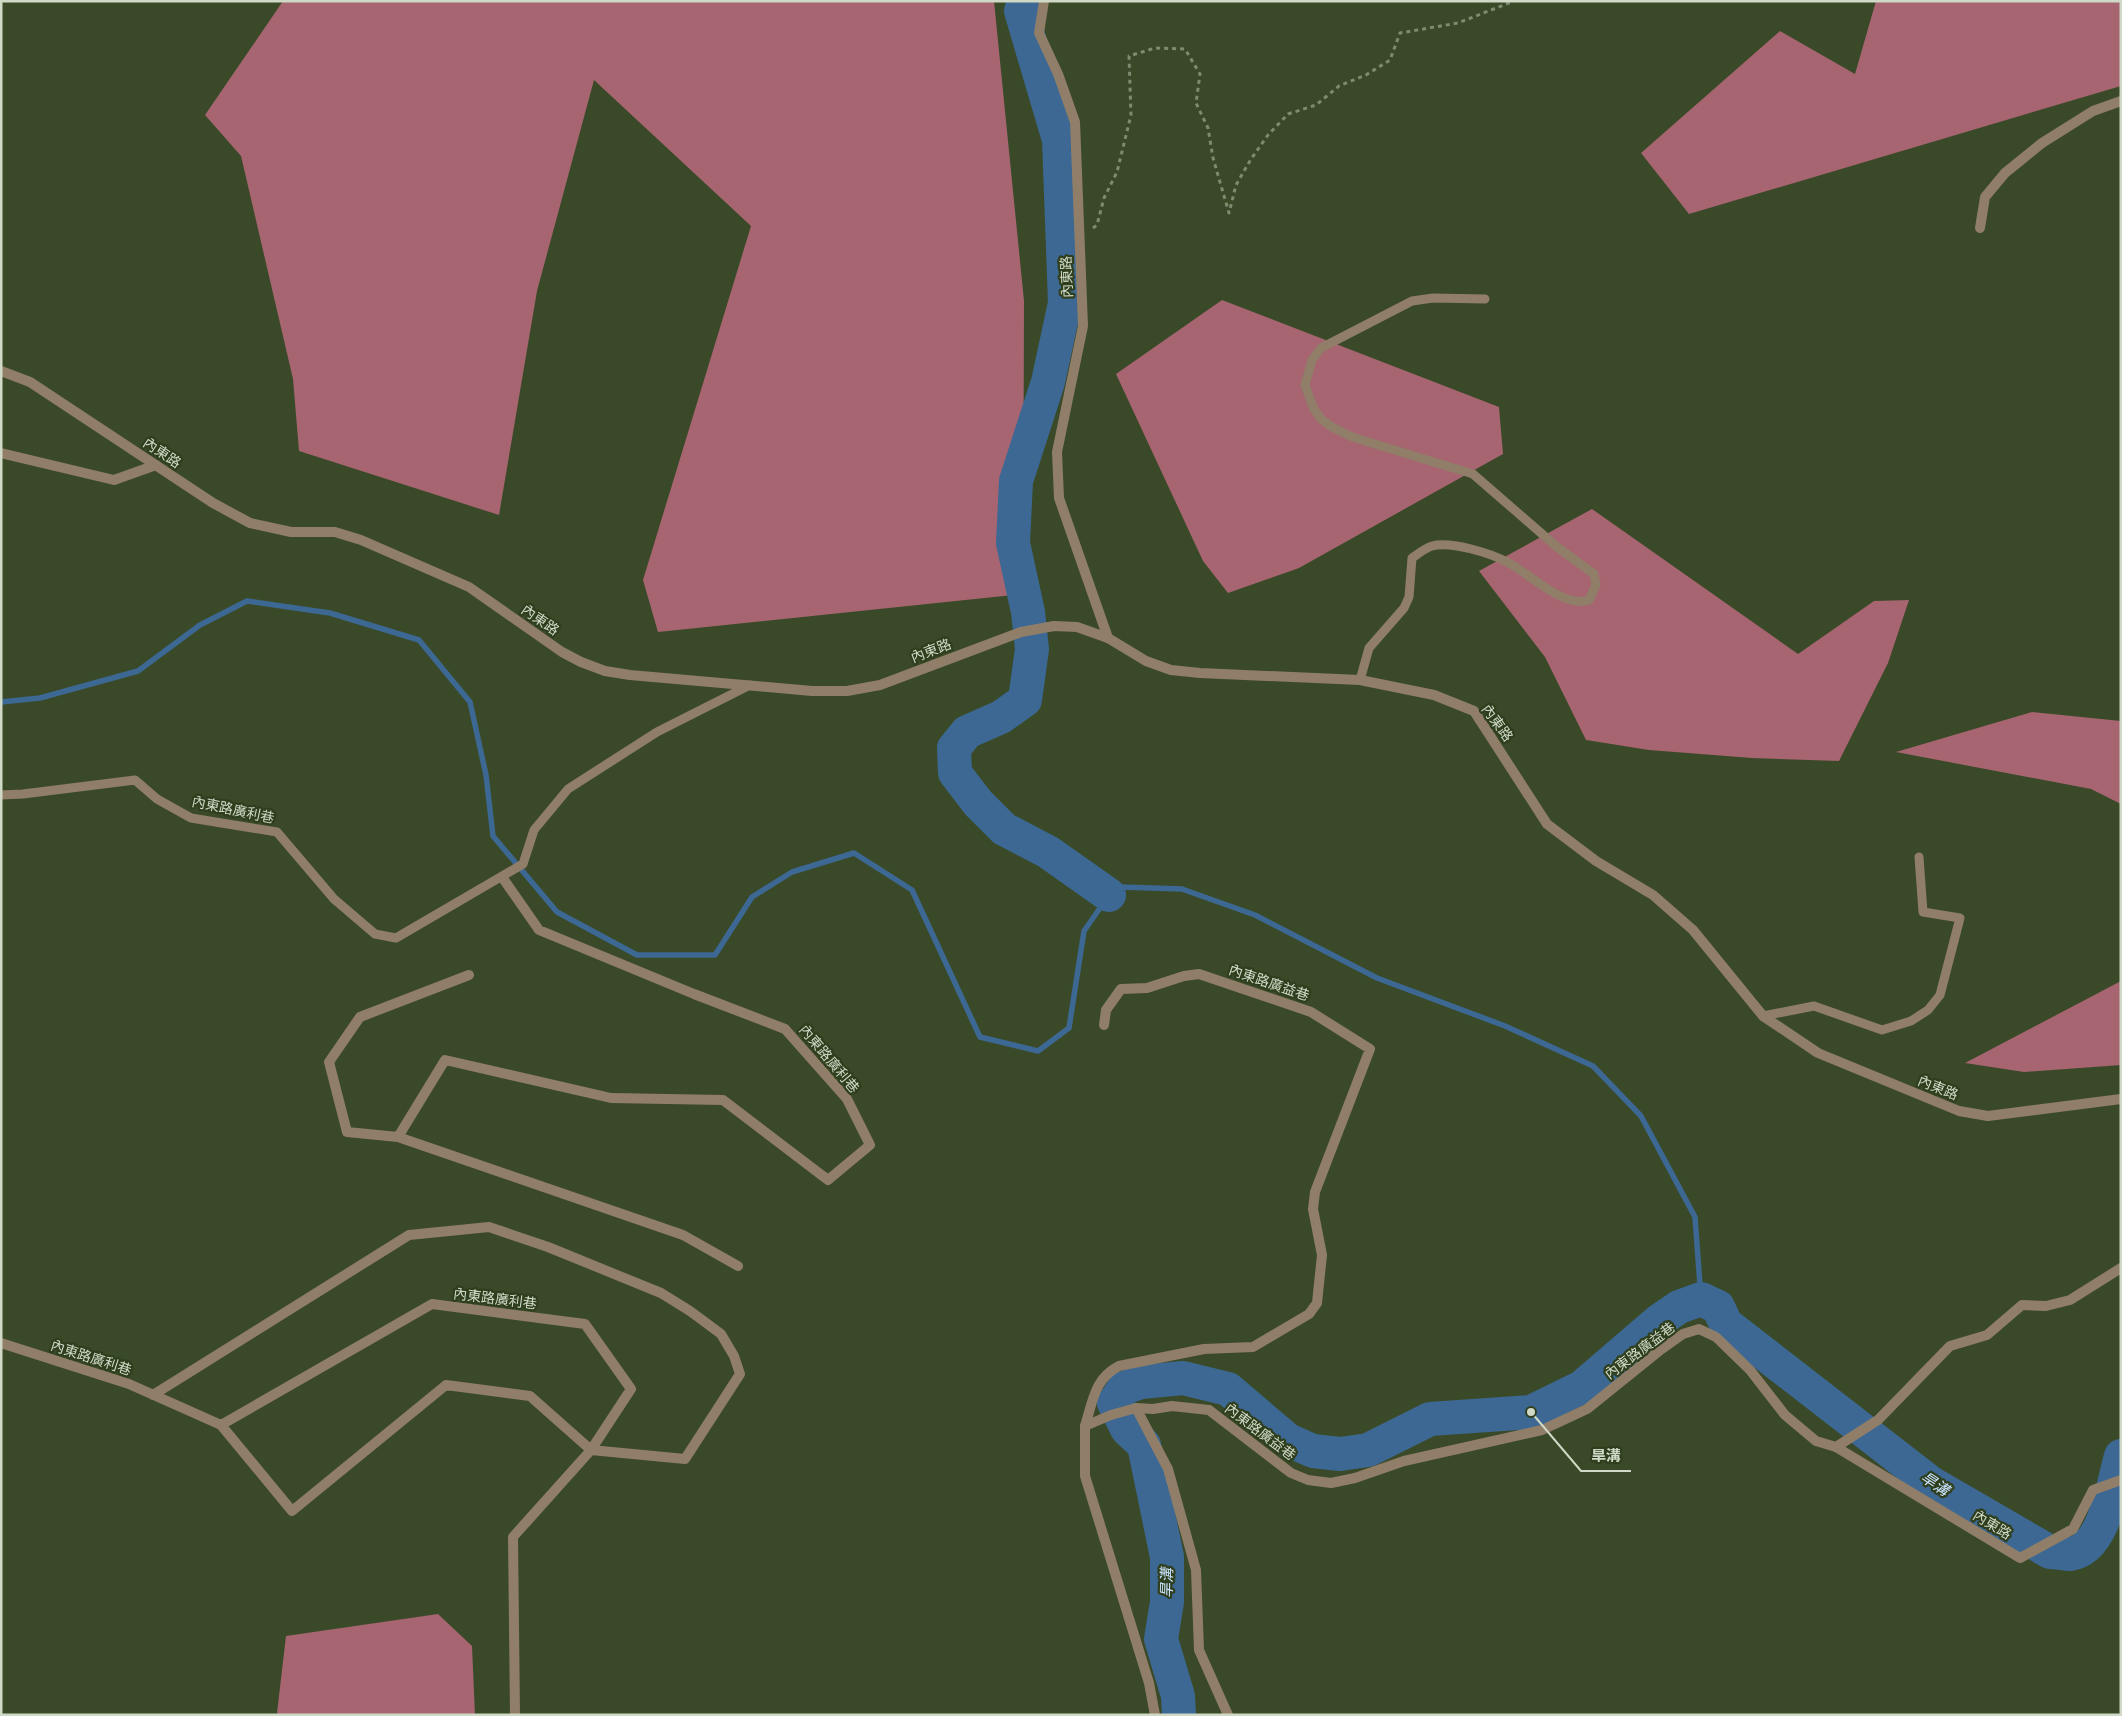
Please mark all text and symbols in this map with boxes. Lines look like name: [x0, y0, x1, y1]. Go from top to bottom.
street label: 內東路: [1058, 256, 1076, 298]
street label: 內東路: [140, 434, 184, 472]
street label: 內東路: [518, 601, 562, 639]
street label: 內東路: [908, 636, 954, 666]
street label: 內東路: [1478, 701, 1516, 745]
street label: 內東路廣利巷: [190, 793, 276, 827]
street label: 內東路廣益巷: [1227, 961, 1311, 1005]
street label: 內東路廣利巷: [795, 1021, 863, 1097]
street label: 內東路: [1915, 1072, 1961, 1104]
street label: 內東路廣利巷: [452, 1285, 538, 1313]
street label: 內東路廣益巷: [1601, 1319, 1679, 1383]
street label: 內東路廣利巷: [48, 1337, 134, 1379]
street label: 內東路廣益巷: [1221, 1400, 1299, 1464]
callout: 旱溝: [1581, 1441, 1631, 1471]
text: 旱溝: [1591, 1447, 1621, 1465]
water label: 旱溝: [1918, 1468, 1954, 1501]
street label: 內東路: [1970, 1507, 2014, 1543]
water label: 旱溝: [1158, 1566, 1176, 1598]

